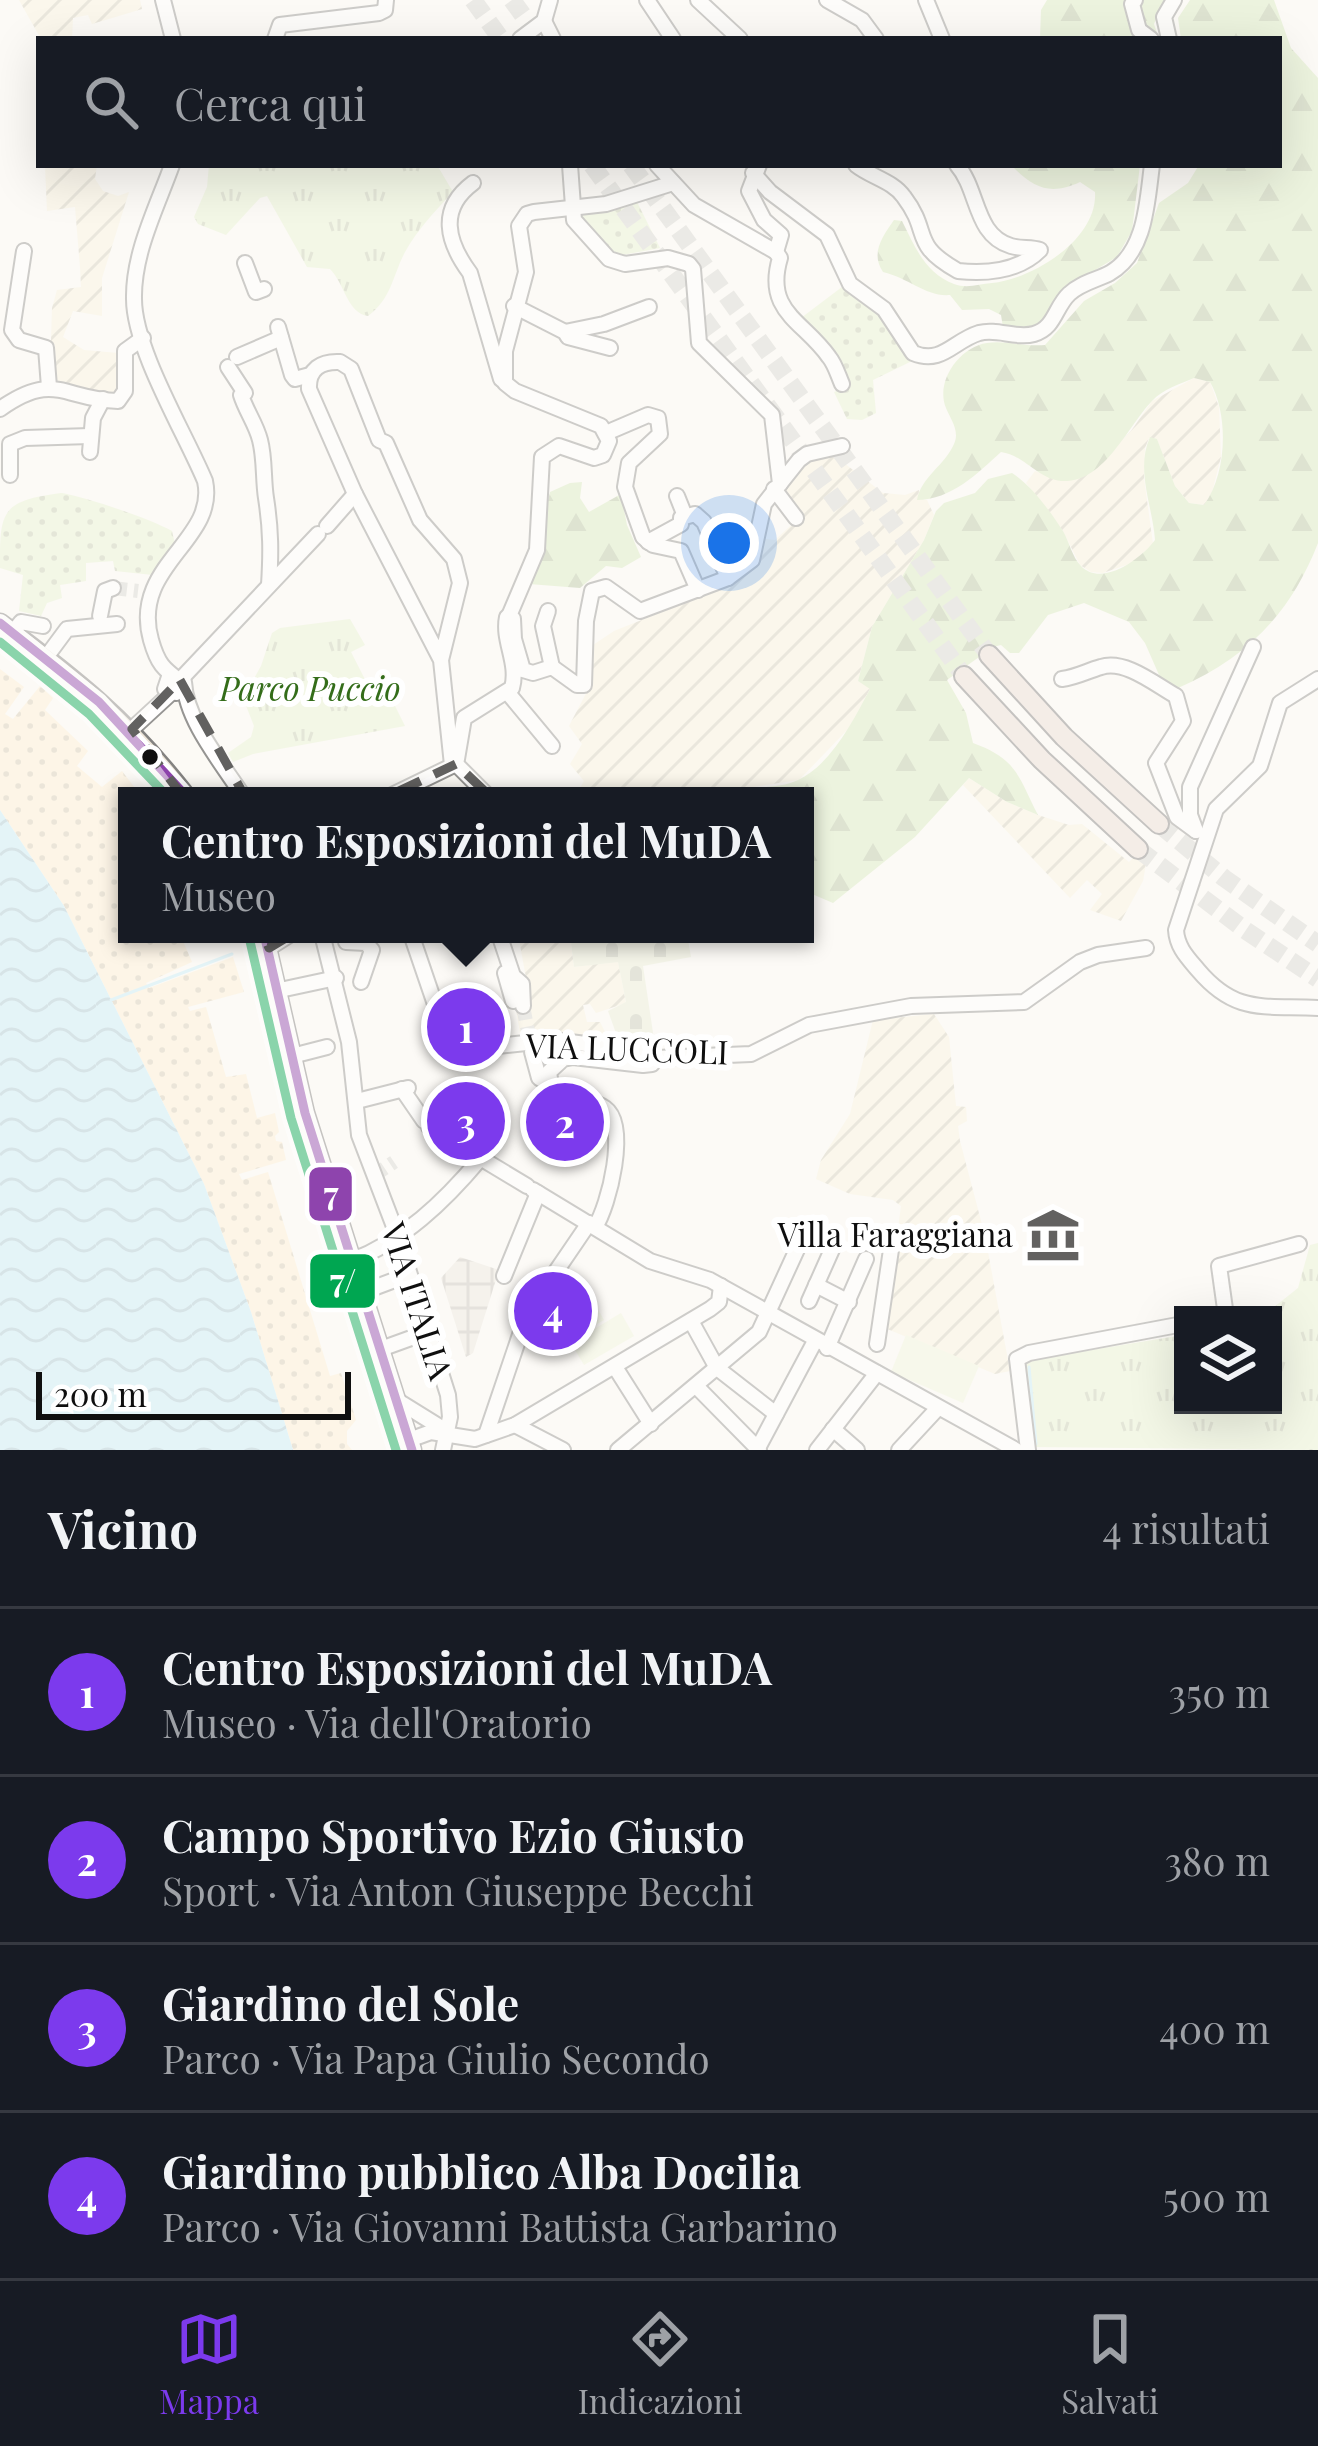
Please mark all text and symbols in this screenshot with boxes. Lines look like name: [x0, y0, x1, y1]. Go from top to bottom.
search box: [36, 36, 1282, 168]
icon: search: [78, 69, 144, 135]
text: Cerca qui: [174, 72, 366, 132]
your location: [699, 513, 759, 573]
park label: Parco Puccio: [217, 665, 401, 709]
unlabelled marker: [139, 746, 161, 768]
popup: [118, 787, 814, 943]
text: Centro Esposizioni del MuDA: [161, 809, 771, 869]
text: Museo: [161, 869, 276, 921]
pin: 1: [427, 982, 505, 1072]
street label: VIA LUCCOLI: [524, 1021, 729, 1073]
pin: 3: [427, 1076, 505, 1166]
pin: 2: [526, 1077, 604, 1167]
line badge: 7: [307, 1165, 354, 1223]
text: 7: [323, 1170, 339, 1214]
museum icon: Villa Faraggiana: [1024, 1206, 1082, 1264]
place label: Villa Faraggiana: [776, 1211, 1014, 1255]
street label: VIA ITALIA: [373, 1215, 465, 1385]
line badge: 7/: [308, 1252, 377, 1310]
text: 7/: [330, 1257, 356, 1301]
pin: 4: [514, 1266, 592, 1356]
map controls: [1174, 1306, 1282, 1414]
button: layers: [1174, 1306, 1282, 1414]
scale bar: [36, 1366, 351, 1419]
text: 200 m: [54, 1371, 147, 1415]
text: Vicino: [48, 1494, 198, 1562]
text: 4 risultati: [1103, 1502, 1270, 1554]
text: Centro Esposizioni del MuDA: [162, 1636, 772, 1696]
text: 1: [80, 1666, 94, 1718]
text: 350 m: [1168, 1666, 1270, 1718]
text: Museo · Via dell'Oratorio: [162, 1696, 592, 1748]
text: Campo Sportivo Ezio Giusto: [162, 1804, 745, 1864]
text: 2: [77, 1834, 97, 1886]
text: 380 m: [1164, 1834, 1270, 1886]
text: Sport · Via Anton Giuseppe Becchi: [162, 1864, 754, 1916]
text: Giardino del Sole: [162, 1972, 519, 2032]
text: 3: [77, 2002, 97, 2054]
text: 400 m: [1160, 2002, 1270, 2054]
text: Parco · Via Papa Giulio Secondo: [162, 2032, 710, 2084]
text: Giardino pubblico Alba Docilia: [162, 2140, 801, 2200]
text: 4: [77, 2170, 97, 2222]
text: 500 m: [1163, 2170, 1270, 2222]
text: Parco · Via Giovanni Battista Garbarino: [162, 2200, 838, 2252]
tab: Mappa: [159, 2306, 259, 2422]
tab: Indicazioni: [578, 2306, 743, 2422]
tab: Salvati: [1061, 2306, 1159, 2422]

